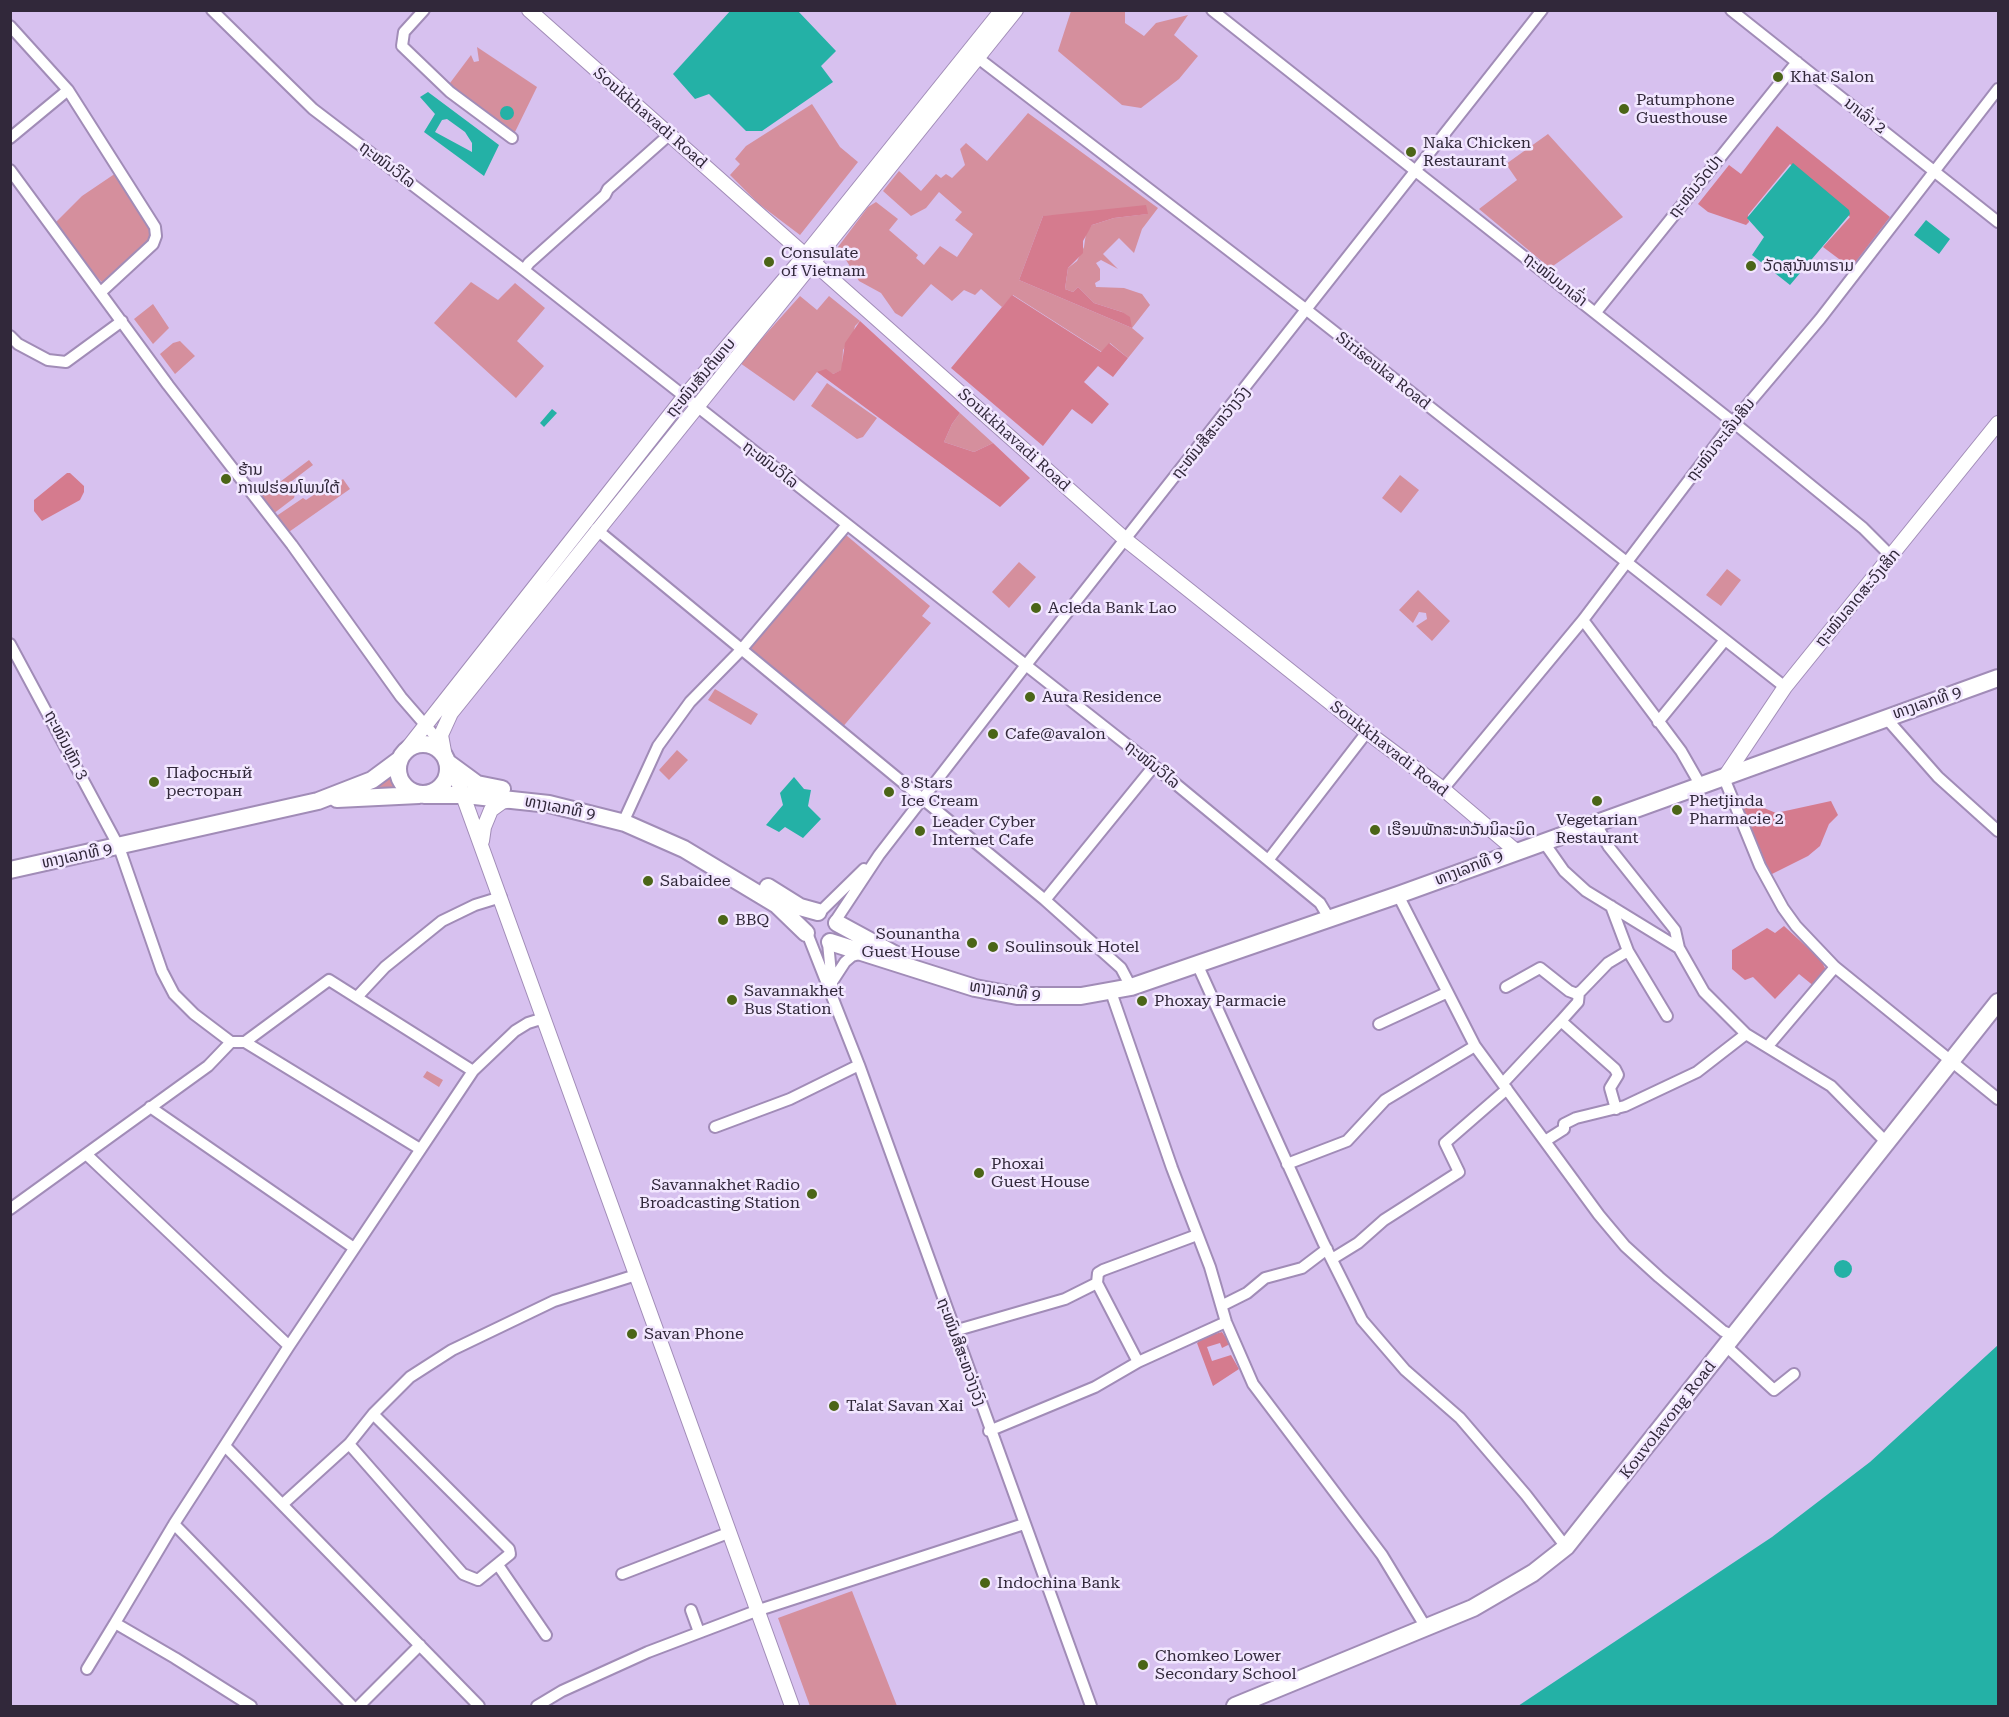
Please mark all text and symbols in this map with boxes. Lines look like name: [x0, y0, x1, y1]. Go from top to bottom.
street label: Soukkhavadi Road: [589, 63, 711, 173]
place label: Khat Salon: [1790, 67, 1874, 87]
marker: Khat Salon: [1771, 70, 1785, 84]
place label: Patumphone Guesthouse: [1636, 90, 1735, 128]
street label: ນາເລົ່າ 2: [1840, 94, 1890, 138]
marker: Patumphone Guesthouse: [1617, 102, 1631, 116]
place label: Naka Chicken Restaurant: [1423, 133, 1531, 171]
street label: ຖະໜົນວິໄລ: [355, 138, 419, 192]
marker: Naka Chicken Restaurant: [1404, 145, 1418, 159]
street label: ຖະໜົນວັດປ່າ: [1665, 152, 1727, 222]
place label: Consulate of Vietnam: [781, 243, 866, 281]
street label: ຖະໜົນນາເລົ່າ: [1519, 249, 1591, 311]
marker: Consulate of Vietnam: [762, 255, 776, 269]
place label: ວັດສຸນັນທາຣາມ: [1763, 256, 1854, 276]
marker: ວັດສຸນັນທາຣາມ: [1744, 259, 1758, 273]
street label: Siriseuka Road: [1332, 328, 1434, 414]
street label: ຖະໜົນສັນຕິພາບ: [662, 334, 740, 422]
street label: ຖະໜົນສີສະຫວ່າງວົງ: [1168, 383, 1254, 483]
street label: Soukkhavadi Road: [954, 385, 1074, 495]
street label: ຖະໜົນຈະເລີນສິນ: [1683, 395, 1759, 485]
street label: ຖະໜົນວິໄລ: [738, 437, 802, 493]
place label: ຮ້ານ ກາເຟຮ່ອມໂພນໃຕ້: [238, 460, 340, 498]
marker: ຮ້ານ ກາເຟຮ່ອມໂພນໃຕ້: [219, 472, 233, 486]
street label: ຖະໜົນລາດສະວົງເສິກ: [1811, 545, 1905, 651]
place label: Acleda Bank Lao: [1048, 598, 1177, 618]
marker: Acleda Bank Lao: [1029, 601, 1043, 615]
street label: ທາງເລກທີ 9: [1890, 682, 1964, 724]
place label: Aura Residence: [1042, 687, 1162, 707]
marker: Aura Residence: [1023, 690, 1037, 704]
street label: Soukkhavadi Road: [1326, 697, 1452, 801]
street label: ຖະໜົນຫຼັກ 3: [40, 707, 92, 783]
place label: Cafe@avalon: [1005, 724, 1106, 744]
marker: Cafe@avalon: [986, 727, 1000, 741]
street label: ຖະໜົນວິໄລ: [1120, 737, 1184, 793]
place label: Пафосный ресторан: [166, 763, 252, 801]
place label: 8 Stars Ice Cream: [901, 773, 979, 811]
marker: Пафосный ресторан: [147, 775, 161, 789]
marker: 8 Stars Ice Cream: [882, 785, 896, 799]
place label: Phetjinda Pharmacie 2: [1689, 791, 1784, 829]
street label: ທາງເລກທີ 9: [523, 792, 597, 824]
marker: Vegetarian Restaurant: [1590, 794, 1604, 808]
marker: Phetjinda Pharmacie 2: [1670, 803, 1684, 817]
place label: Vegetarian Restaurant: [1555, 810, 1639, 848]
place label: Leader Cyber Internet Cafe: [932, 812, 1036, 850]
place label: ເຮືອນພັກສະຫວັນນິລະມິດ: [1387, 820, 1535, 840]
marker: ເຮືອນພັກສະຫວັນນິລະມິດ: [1368, 823, 1382, 837]
marker: Leader Cyber Internet Cafe: [913, 824, 927, 838]
street label: ທາງເລກທີ 9: [40, 839, 114, 873]
street label: ທາງເລກທີ 9: [1432, 846, 1506, 890]
place label: Sabaidee: [660, 871, 731, 891]
marker: Sabaidee: [641, 874, 655, 888]
place label: BBQ: [735, 910, 769, 930]
marker: BBQ: [716, 913, 730, 927]
place label: Sounantha Guest House: [861, 924, 960, 962]
marker: Sounantha Guest House: [965, 936, 979, 950]
place label: Soulinsouk Hotel: [1005, 937, 1139, 957]
marker: Soulinsouk Hotel: [986, 940, 1000, 954]
street label: ທາງເລກທີ 9: [968, 977, 1042, 1005]
place label: Savannakhet Bus Station: [744, 981, 844, 1019]
place label: Phoxay Parmacie: [1154, 991, 1286, 1011]
marker: Savannakhet Bus Station: [725, 993, 739, 1007]
marker: Phoxay Parmacie: [1135, 994, 1149, 1008]
place label: Phoxai Guest House: [991, 1154, 1090, 1192]
marker: Phoxai Guest House: [972, 1166, 986, 1180]
place label: Savannakhet Radio Broadcasting Station: [639, 1175, 800, 1213]
marker: Savannakhet Radio Broadcasting Station: [805, 1187, 819, 1201]
street label: ຖະໜົນສີສະຫວ່າງວົງ: [932, 1295, 990, 1409]
place label: Savan Phone: [644, 1324, 744, 1344]
marker: Savan Phone: [625, 1327, 639, 1341]
street label: Kouvolavong Road: [1616, 1357, 1720, 1483]
place label: Talat Savan Xai: [846, 1396, 963, 1416]
marker: Talat Savan Xai: [827, 1399, 841, 1413]
place label: Indochina Bank: [997, 1573, 1120, 1593]
marker: Indochina Bank: [978, 1576, 992, 1590]
place label: Chomkeo Lower Secondary School: [1155, 1646, 1297, 1684]
marker: Chomkeo Lower Secondary School: [1136, 1658, 1150, 1672]

